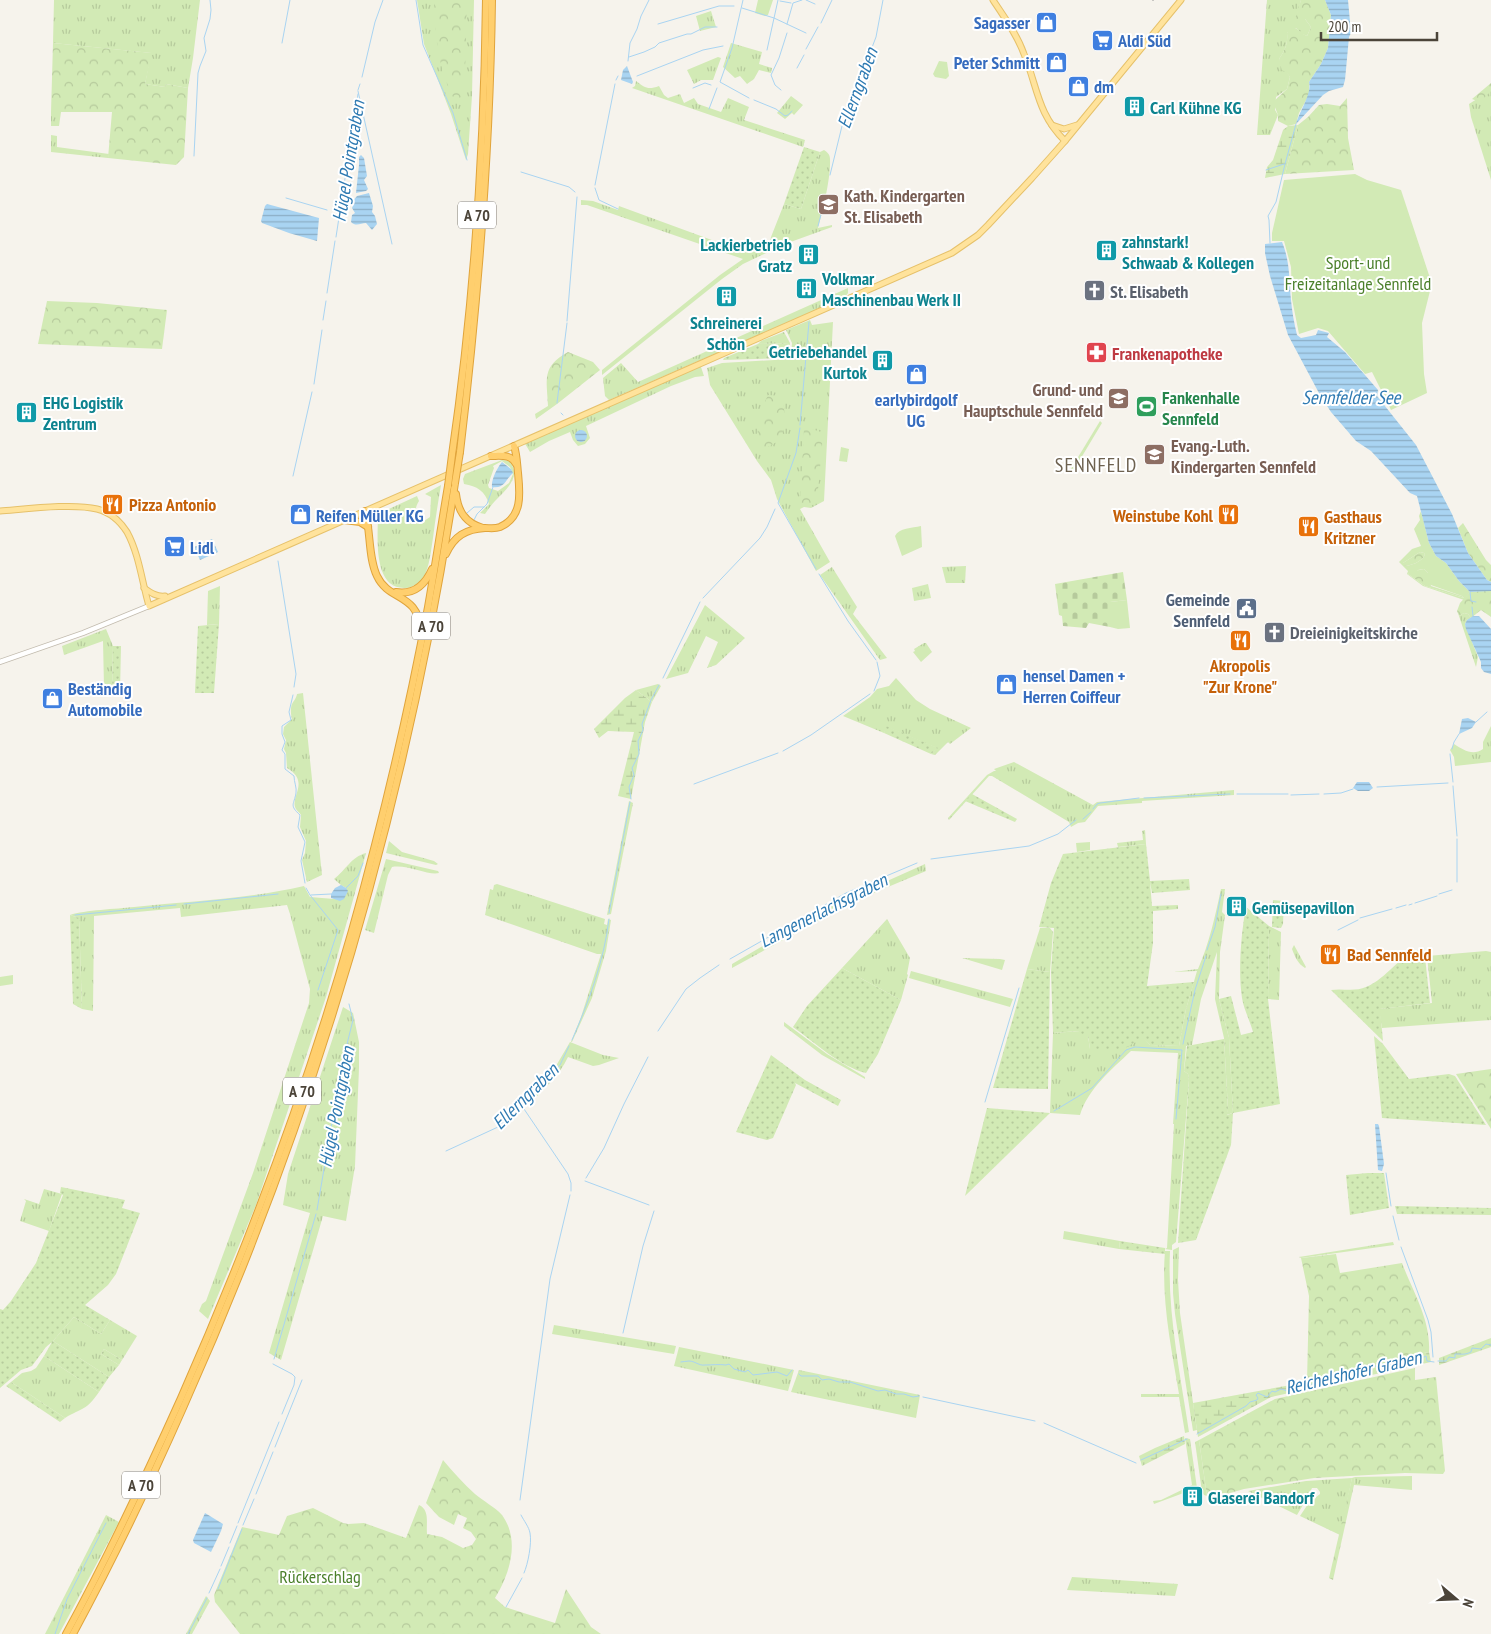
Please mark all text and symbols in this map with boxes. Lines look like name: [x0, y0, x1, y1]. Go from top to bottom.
shop icon: Sagasser: [1034, 10, 1058, 34]
scale bar: [1321, 10, 1437, 42]
place label: Sagasser: [974, 11, 1031, 34]
text: 200 m: [1328, 17, 1361, 36]
supermarket icon: Aldi Süd: [1090, 28, 1114, 52]
place label: Aldi Süd: [1117, 29, 1171, 52]
water label: Ellerngraben: [831, 43, 883, 132]
shop icon: Peter Schmitt: [1044, 50, 1068, 74]
place label: Peter Schmitt: [954, 51, 1041, 74]
shop icon: dm: [1066, 74, 1090, 98]
place label: dm: [1094, 75, 1114, 98]
building icon: Carl Kühne KG: [1122, 95, 1146, 119]
place label: Carl Kühne KG: [1150, 96, 1242, 119]
water label: Hügel Pointgraben: [327, 97, 370, 223]
place label: Kath. Kindergarten St. Elisabeth: [844, 184, 965, 228]
school or university icon: Kath. Kindergarten St. Elisabeth: [816, 193, 840, 217]
road number: A 70: [458, 202, 496, 228]
place label: zahnstark! Schwaab & Kollegen: [1122, 230, 1254, 274]
place label: Lackierbetrieb Gratz: [700, 233, 792, 277]
building icon: zahnstark! Schwaab & Kollegen: [1094, 239, 1118, 263]
building icon: Lackierbetrieb Gratz: [796, 242, 820, 266]
park label: Sport- und Freizeitanlage Sennfeld: [1285, 251, 1431, 295]
place label: Volkmar Maschinenbau Werk II: [821, 267, 961, 311]
building icon: Volkmar Maschinenbau Werk II: [794, 276, 818, 300]
church icon: St. Elisabeth: [1082, 279, 1106, 303]
place label: St. Elisabeth: [1110, 280, 1188, 303]
building icon: Schreinerei Schön: [714, 285, 738, 309]
place label: Schreinerei Schön: [690, 311, 762, 355]
place label: Getriebehandel Kurtok: [769, 340, 868, 384]
pharmacy icon: Frankenapotheke: [1084, 341, 1108, 365]
place label: Frankenapotheke: [1112, 342, 1223, 365]
building icon: Getriebehandel Kurtok: [871, 349, 895, 373]
shop icon: earlybirdgolf UG: [904, 362, 928, 386]
place label: Grund- und Hauptschule Sennfeld: [964, 378, 1103, 422]
water label: Sennfelder See: [1302, 385, 1401, 409]
place label: Fankenhalle Sennfeld: [1162, 386, 1240, 430]
school or university icon: Grund- und Hauptschule Sennfeld: [1107, 387, 1131, 411]
place label: earlybirdgolf UG: [875, 388, 958, 432]
place label: EHG Logistik Zentrum: [43, 391, 124, 435]
sports icon: Fankenhalle Sennfeld: [1134, 395, 1158, 419]
building icon: EHG Logistik Zentrum: [15, 400, 39, 424]
place label: Evang.-Luth. Kindergarten Sennfeld: [1171, 434, 1316, 478]
school or university icon: Evang.-Luth. Kindergarten Sennfeld: [1143, 443, 1167, 467]
district label: SENNFELD: [1055, 452, 1137, 478]
restaurant icon: Pizza Antonio: [101, 492, 125, 516]
place label: Pizza Antonio: [129, 493, 216, 516]
shop icon: Reifen Müller KG: [288, 503, 312, 527]
restaurant icon: Weinstube Kohl: [1217, 503, 1241, 527]
place label: Reifen Müller KG: [316, 504, 424, 527]
place label: Weinstube Kohl: [1112, 504, 1214, 527]
place label: Gasthaus Kritzner: [1324, 505, 1382, 549]
restaurant icon: Gasthaus Kritzner: [1296, 514, 1320, 538]
supermarket icon: Lidl: [162, 535, 186, 559]
place label: Lidl: [190, 536, 215, 559]
place label: Gemeinde Sennfeld: [1166, 588, 1230, 632]
public building icon: Gemeinde Sennfeld: [1234, 597, 1258, 621]
road number: A 70: [412, 612, 450, 640]
church icon: Dreieinigkeitskirche: [1262, 620, 1286, 644]
place label: Dreieinigkeitskirche: [1290, 621, 1418, 644]
restaurant icon: Akropolis "Zur Krone": [1228, 628, 1252, 652]
place label: Akropolis "Zur Krone": [1203, 654, 1277, 698]
place label: hensel Damen + Herren Coiffeur: [1023, 664, 1125, 708]
shop icon: hensel Damen + Herren Coiffeur: [995, 673, 1019, 697]
place label: Beständig Automobile: [67, 677, 143, 721]
shop icon: Beständig Automobile: [40, 686, 64, 710]
water label: Langenerlachsgraben: [755, 867, 892, 952]
building icon: Gemüsepavillon: [1224, 895, 1248, 919]
place label: Gemüsepavillon: [1252, 896, 1354, 919]
restaurant icon: Bad Sennfeld: [1319, 942, 1343, 966]
place label: Bad Sennfeld: [1347, 943, 1432, 966]
water label: Hügel Pointgraben: [313, 1043, 360, 1169]
water label: Ellerngraben: [487, 1057, 564, 1134]
road number: A 70: [283, 1078, 321, 1104]
water label: Reichelshofer Graben: [1283, 1344, 1425, 1399]
road number: A 70: [122, 1472, 160, 1498]
building icon: Glaserei Bandorf: [1180, 1485, 1204, 1509]
place label: Glaserei Bandorf: [1208, 1486, 1315, 1509]
park label: Rückerschlag: [279, 1565, 361, 1588]
north arrow: [1431, 1574, 1481, 1624]
text: N: [1459, 1597, 1478, 1610]

